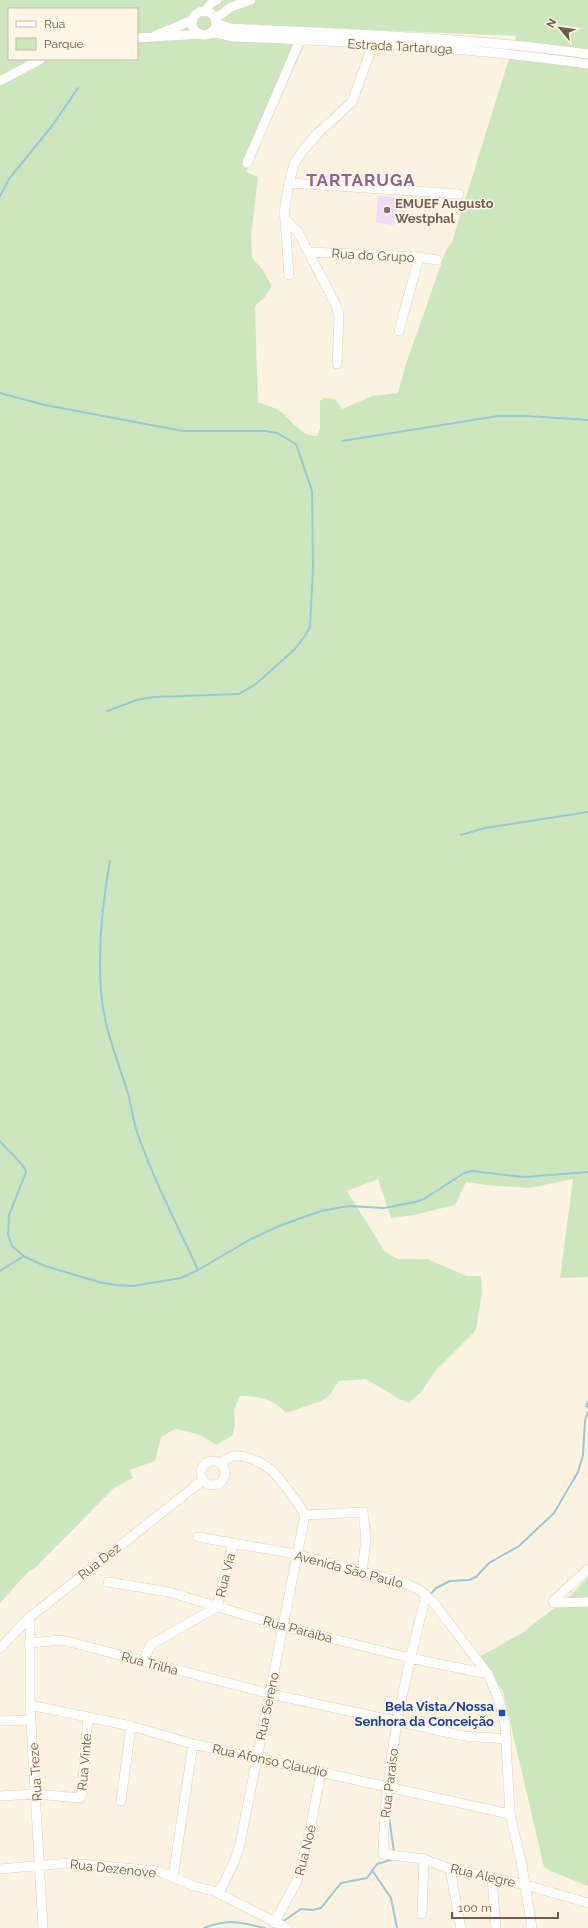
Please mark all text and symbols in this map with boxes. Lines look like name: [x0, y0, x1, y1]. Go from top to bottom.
legend: [8, 8, 138, 60]
north arrow: [540, 8, 580, 48]
text: Rua: [44, 17, 65, 31]
text: N: [544, 17, 559, 30]
street label: Estrada Tartaruga: [347, 36, 453, 57]
text: Parque: [44, 37, 84, 51]
district label: TARTARUGA: [306, 170, 416, 190]
place label: EMUEF Augusto Westphal: [395, 196, 494, 226]
marker: EMUEF Augusto Westphal: [382, 205, 392, 215]
street label: Rua do Grupo: [331, 246, 415, 265]
street label: Rua Dez: [75, 1540, 124, 1583]
street label: Avenida São Paulo: [293, 1548, 405, 1591]
street label: Rua Via: [213, 1552, 238, 1599]
street label: Rua Paraíba: [262, 1613, 334, 1646]
street label: Rua Trilha: [120, 1649, 180, 1678]
street label: Rua Sereno: [253, 1670, 282, 1742]
place label: Bela Vista/Nossa Senhora da Conceição: [354, 1699, 495, 1729]
marker: Bela Vista/Nossa Senhora da Conceição: [497, 1708, 507, 1718]
street label: Rua Vinte: [75, 1733, 94, 1791]
street label: Rua Afonso Claudio: [211, 1741, 329, 1780]
street label: Rua Treze: [26, 1742, 45, 1802]
street label: Rua Paraíso: [378, 1747, 401, 1819]
street label: Rua Noé: [292, 1823, 319, 1877]
street label: Rua Dezenove: [69, 1857, 157, 1881]
street label: Rua Alegre: [449, 1861, 517, 1890]
scale bar: [452, 1894, 558, 1920]
text: 100 m: [458, 1901, 492, 1915]

